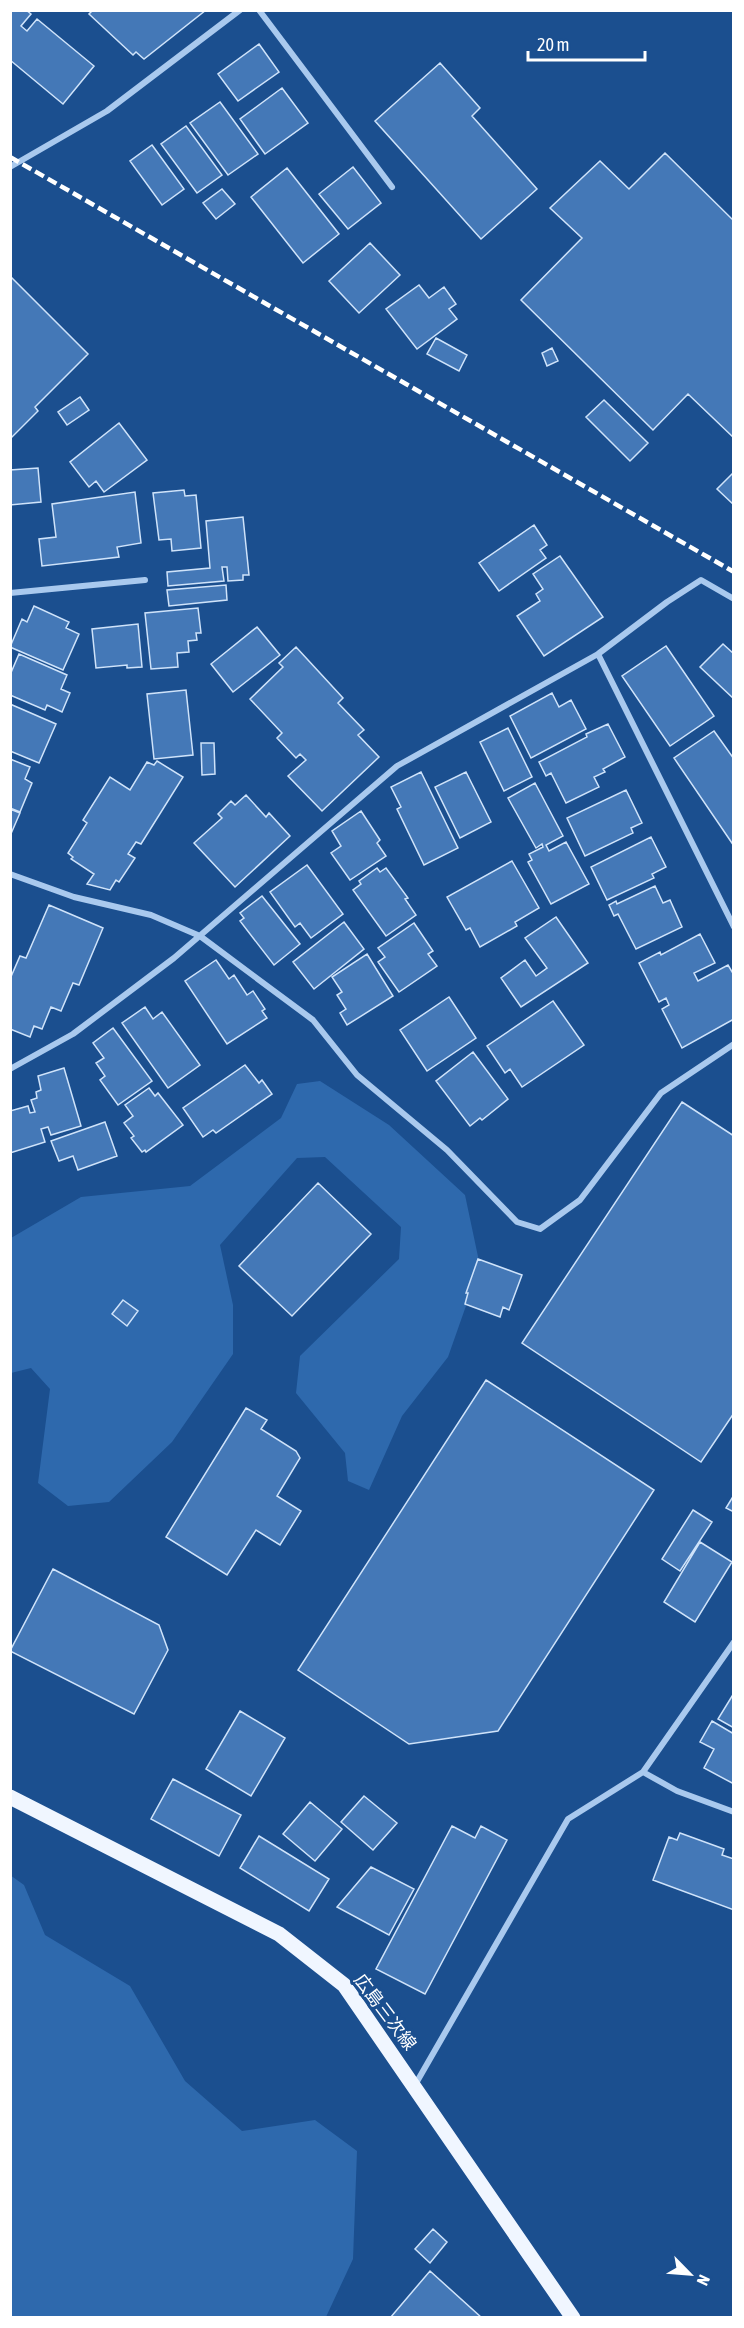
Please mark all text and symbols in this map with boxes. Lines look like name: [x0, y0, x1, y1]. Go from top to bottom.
scale bar: [528, 24, 645, 62]
text: 20 m: [537, 34, 569, 55]
street label: 広島三次線: [350, 1969, 421, 2054]
north arrow: [660, 2244, 720, 2304]
text: N: [693, 2272, 714, 2288]

